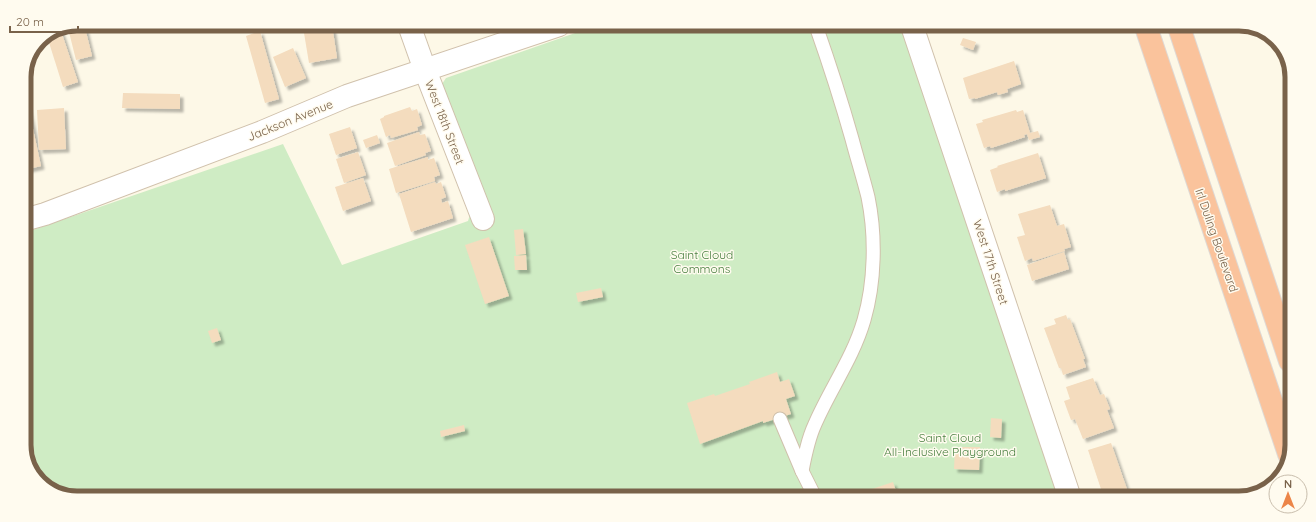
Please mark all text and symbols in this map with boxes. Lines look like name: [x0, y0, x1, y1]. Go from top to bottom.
scale bar: [10, 8, 78, 34]
text: 20 m: [16, 14, 44, 29]
street label: West 18th Street: [422, 78, 468, 166]
street label: Jackson Avenue: [245, 96, 335, 144]
street label: Irl Duling Boulevard: [1192, 186, 1242, 294]
street label: West 17th Street: [970, 217, 1012, 307]
park label: Saint Cloud Commons: [671, 247, 733, 276]
park label: Saint Cloud All-Inclusive Playground: [884, 430, 1016, 459]
north arrow: [1268, 474, 1308, 514]
text: N: [1284, 477, 1292, 491]

